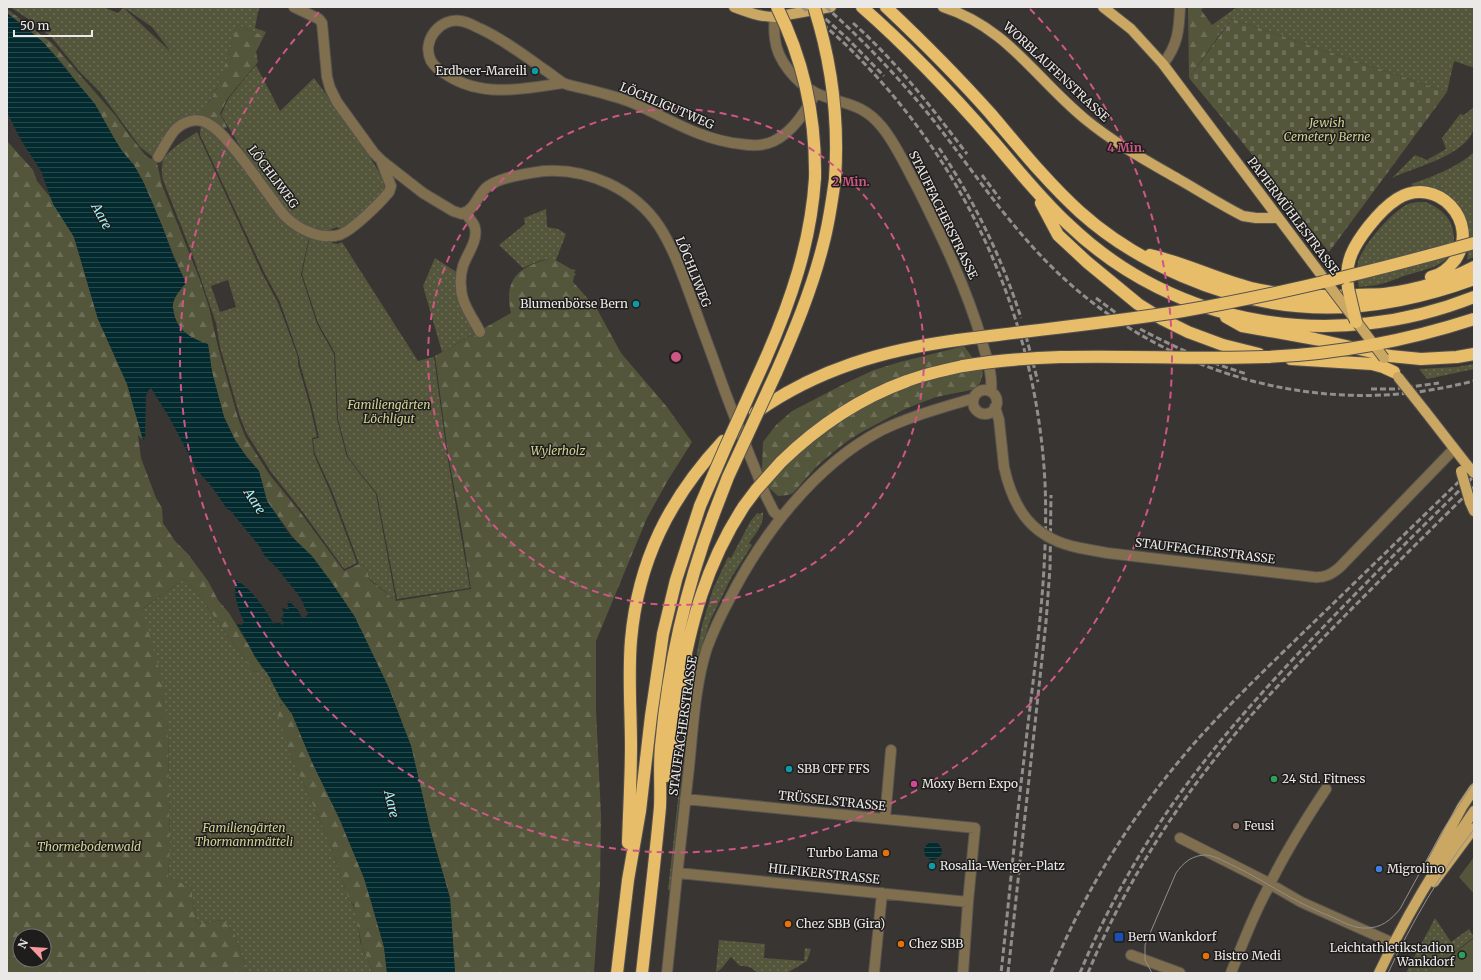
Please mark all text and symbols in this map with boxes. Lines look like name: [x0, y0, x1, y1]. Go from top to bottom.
scale bar: [14, 12, 92, 38]
text: 50 m: [20, 18, 49, 33]
street label: WORBLAUFENSTRASSE: [1000, 18, 1113, 125]
place label: Erdbeer-Mareili: [436, 63, 527, 78]
marker: Erdbeer-Mareili: [530, 66, 540, 76]
street label: LÖCHLIGUTWEG: [618, 79, 717, 132]
park label: Jewish Cemetery Berne: [1284, 115, 1370, 144]
text: 4 Min.: [1107, 140, 1145, 155]
street label: LÖCHLIWEG: [245, 142, 302, 211]
street label: STAUFFACHERSTRASSE: [906, 148, 981, 282]
street label: PAPIERMÜHLESTRASSE: [1244, 154, 1343, 278]
text: 2 Min.: [832, 174, 870, 189]
water label: Aare: [87, 199, 116, 233]
street label: LÖCHLIWEG: [673, 234, 714, 309]
place label: Blumenbörse Bern: [520, 296, 628, 311]
marker: Blumenbörse Bern: [631, 299, 641, 309]
centre of rings: [669, 350, 683, 364]
park label: Familiengärten Löchligut: [346, 397, 431, 426]
park label: Wylerholz: [531, 443, 586, 458]
water label: Aare: [239, 484, 269, 518]
street label: STAUFFACHERSTRASSE: [1134, 534, 1276, 567]
street label: STAUFFACHERSTRASSE: [665, 655, 700, 797]
place label: SBB CFF FFS: [797, 761, 870, 776]
marker: SBB CFF FFS: [784, 764, 794, 774]
place label: 24 Std. Fitness: [1282, 771, 1365, 786]
marker: 24 Std. Fitness: [1269, 774, 1279, 784]
place label: Moxy Bern Expo: [922, 776, 1018, 791]
marker: Moxy Bern Expo: [909, 779, 919, 789]
street label: TRÜSSELSTRASSE: [777, 787, 887, 814]
water label: Aare: [380, 788, 403, 820]
place label: Feusi: [1244, 818, 1274, 833]
park label: Familiengärten Thormannmätteli: [195, 820, 293, 849]
marker: Feusi: [1231, 821, 1241, 831]
park label: Thormebodenwald: [37, 839, 141, 854]
place label: Turbo Lama: [807, 845, 879, 860]
marker: Turbo Lama: [881, 848, 891, 858]
place label: Rosalia-Wenger-Platz: [940, 858, 1065, 873]
street label: HILFIKERSTRASSE: [768, 860, 881, 887]
marker: Rosalia-Wenger-Platz: [927, 861, 937, 871]
place label: Migrolino: [1387, 861, 1445, 876]
marker: Migrolino: [1374, 864, 1384, 874]
place label: Chez SBB (Gira): [796, 916, 885, 931]
marker: Chez SBB (Gira): [783, 919, 793, 929]
north arrow: [12, 928, 52, 968]
place label: Bern Wankdorf: [1128, 929, 1217, 944]
marker: Bern Wankdorf: [1113, 931, 1125, 943]
place label: Chez SBB: [909, 936, 963, 951]
text: N: [15, 937, 31, 951]
marker: Chez SBB: [896, 939, 906, 949]
place label: Leichtathletikstadion Wankdorf: [1330, 940, 1454, 969]
place label: Bistro Medi: [1214, 948, 1281, 963]
marker: Leichtathletikstadion Wankdorf: [1457, 950, 1467, 960]
marker: Bistro Medi: [1201, 951, 1211, 961]

